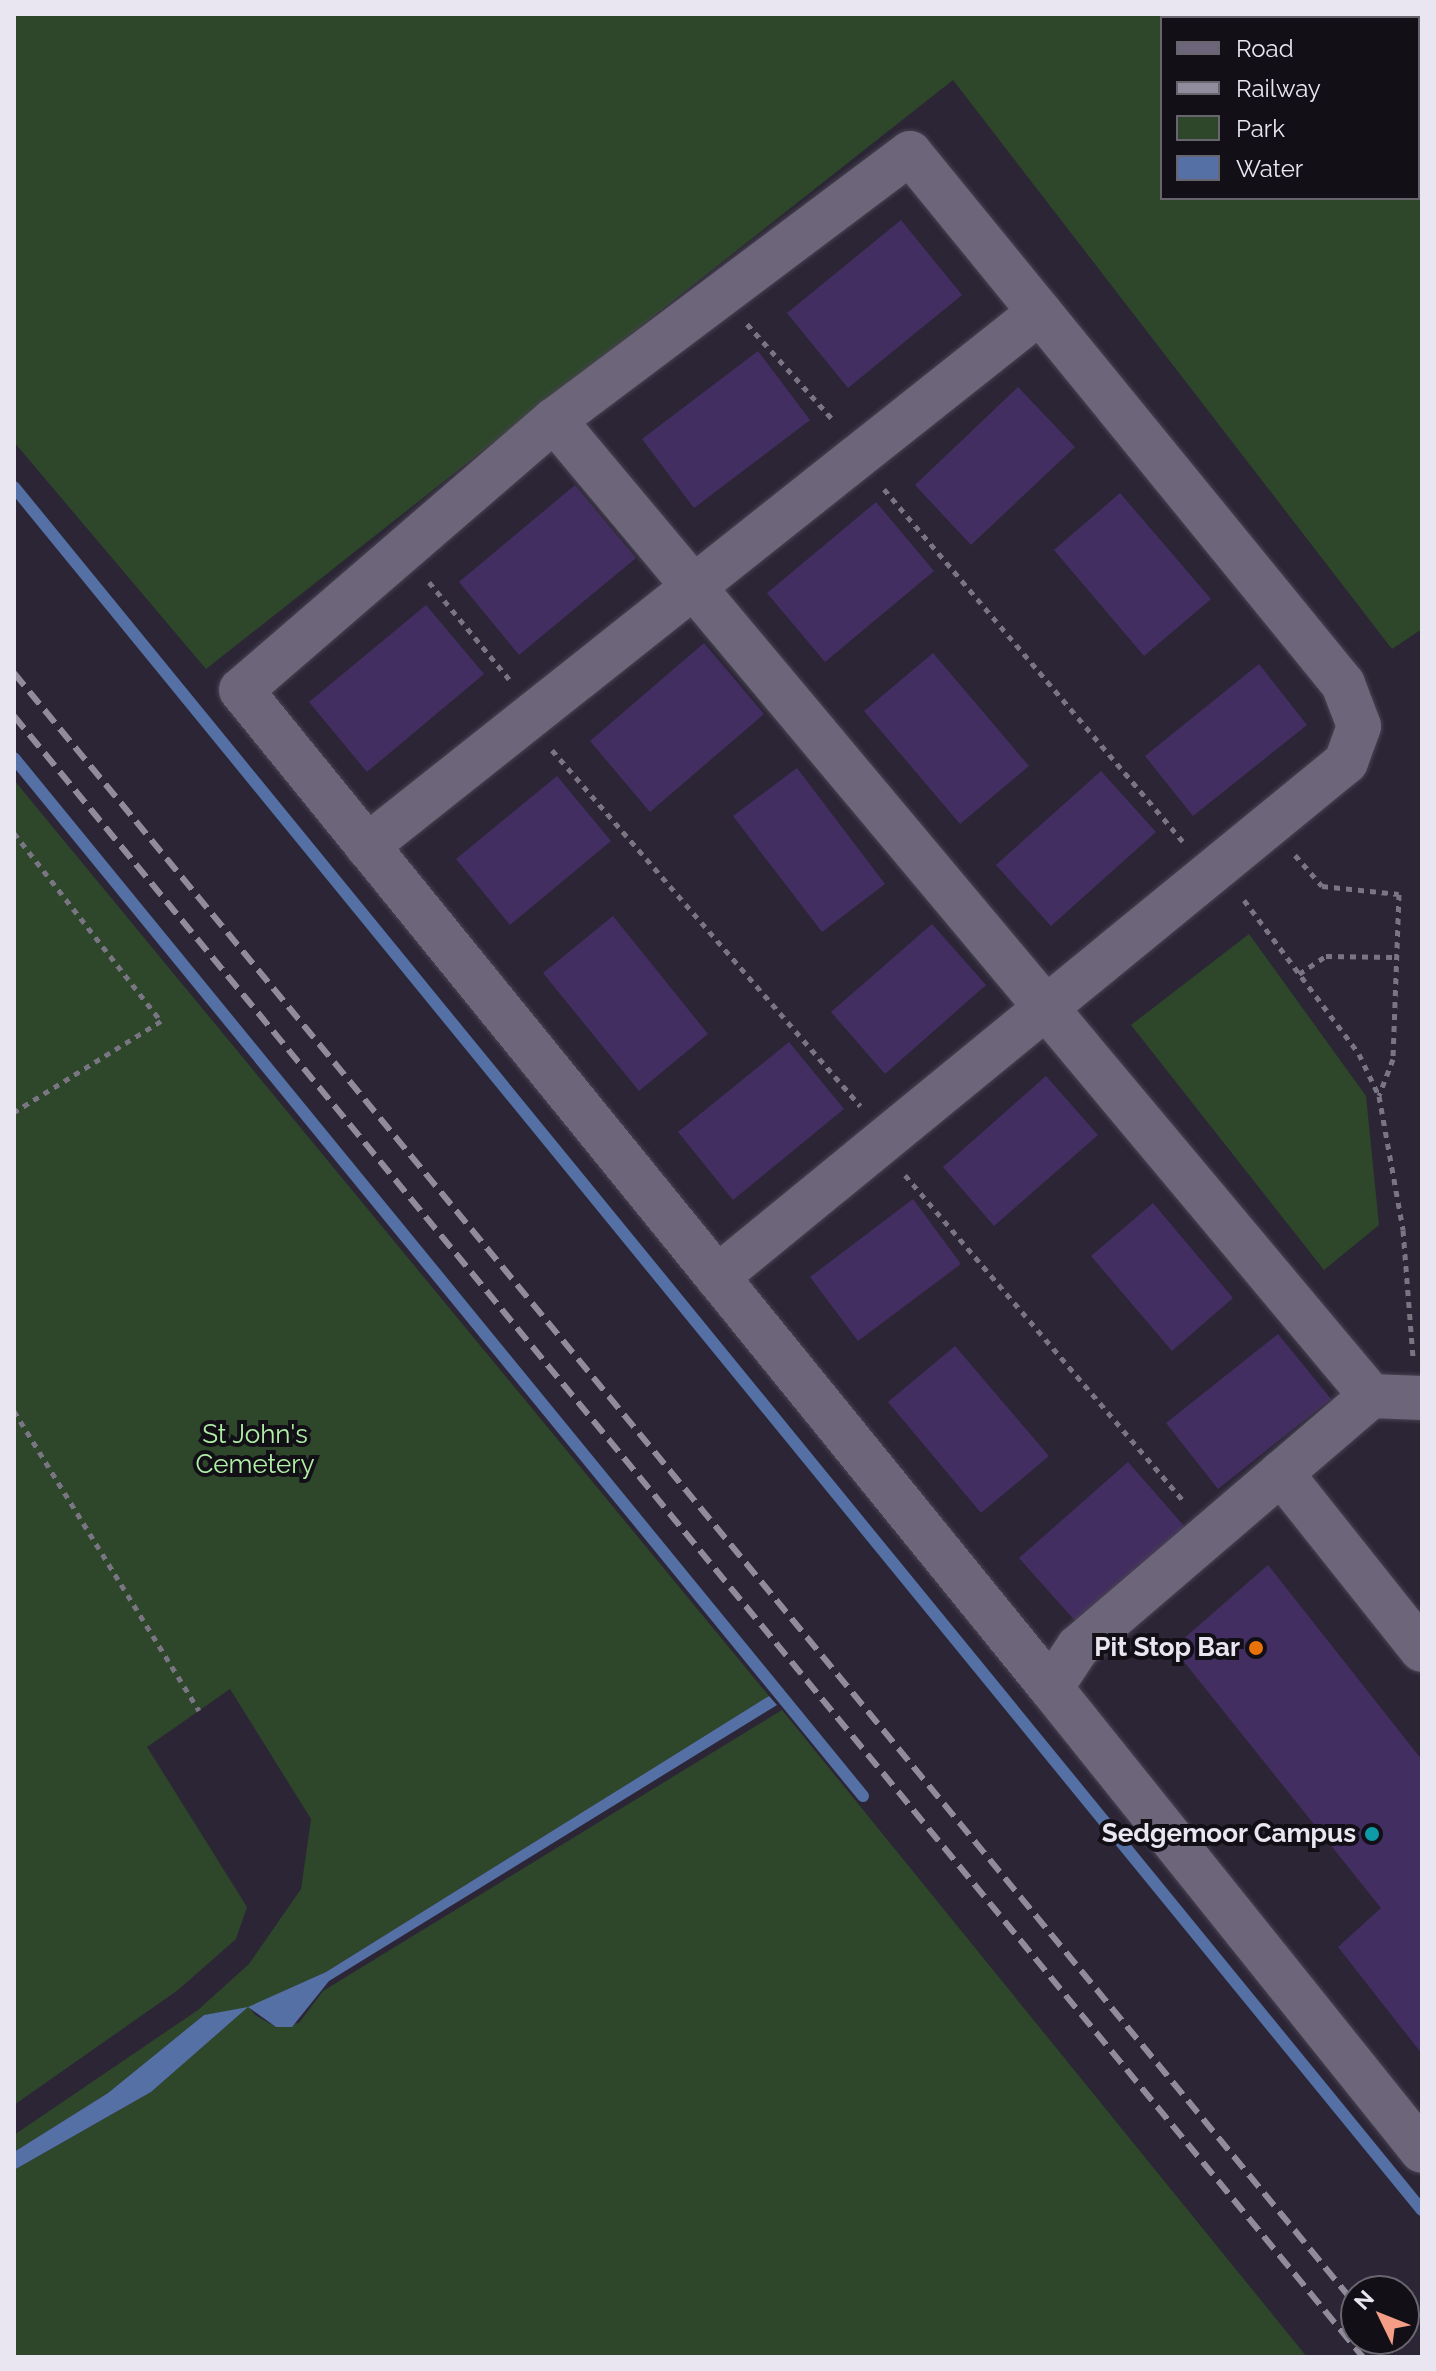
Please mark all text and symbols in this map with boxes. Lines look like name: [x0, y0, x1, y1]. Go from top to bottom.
legend: [1160, 16, 1420, 200]
text: Road: [1236, 34, 1294, 63]
text: Railway: [1236, 74, 1321, 103]
text: Park: [1236, 114, 1285, 143]
text: Water: [1236, 154, 1303, 183]
park label: St John's Cemetery: [195, 1419, 315, 1480]
place label: Pit Stop Bar: [1094, 1632, 1240, 1664]
marker: Pit Stop Bar: [1247, 1639, 1265, 1657]
place label: Sedgemoor Campus: [1101, 1818, 1356, 1850]
marker: Sedgemoor Campus: [1363, 1825, 1381, 1843]
north arrow: [1340, 2275, 1420, 2355]
text: N: [1349, 2285, 1379, 2315]

